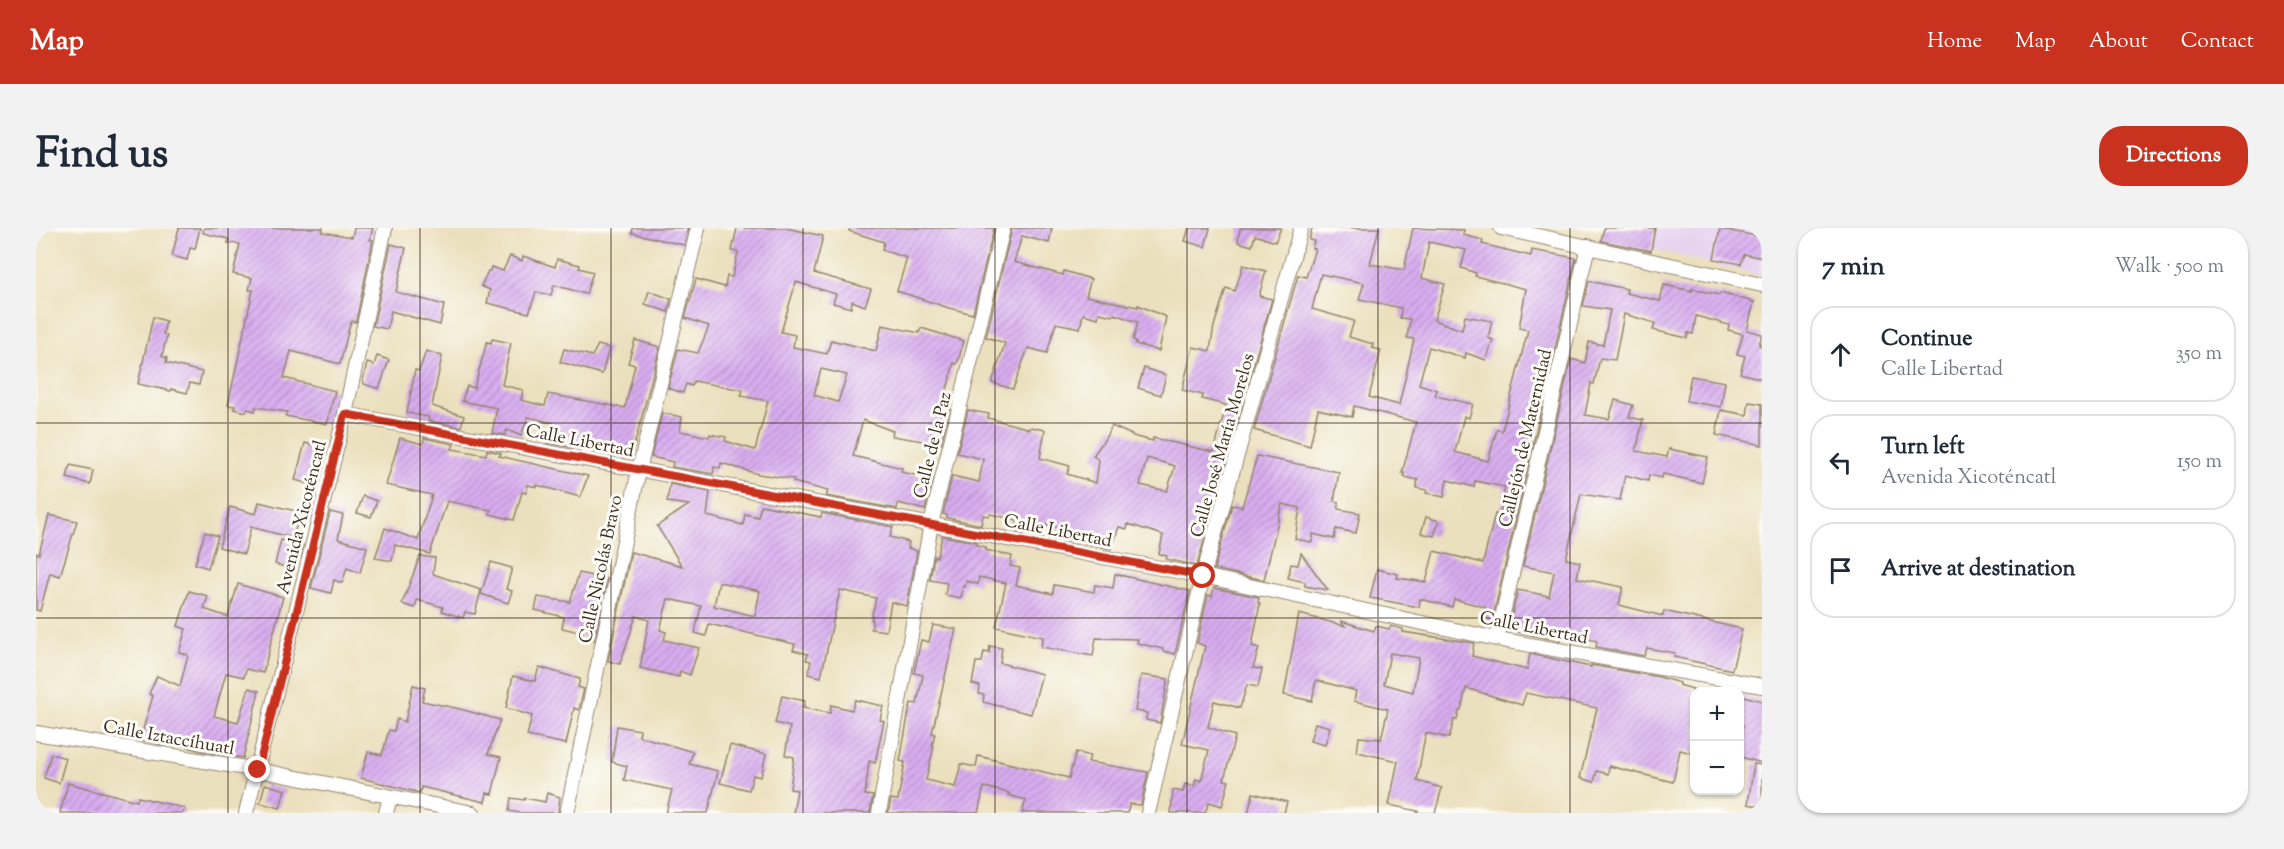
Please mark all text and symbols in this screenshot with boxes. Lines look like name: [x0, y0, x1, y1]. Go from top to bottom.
text: Map: [30, 22, 84, 62]
text: Home: [1927, 27, 1982, 57]
text: Map: [2015, 27, 2056, 57]
text: About: [2089, 27, 2148, 57]
text: Contact: [2181, 27, 2254, 57]
text: Find us: [36, 126, 168, 186]
button: Directions: [2099, 126, 2248, 186]
text: 7 min: [1822, 249, 1885, 286]
text: Walk · 500 m: [2115, 253, 2224, 282]
text: Continue: [1881, 324, 1972, 356]
icon: ahead: [1824, 338, 1857, 371]
text: 350 m: [2176, 340, 2222, 369]
street label: Callejón de Maternidad: [1494, 347, 1560, 530]
street label: Calle José María Morelos: [1185, 350, 1263, 541]
text: Calle Libertad: [1881, 356, 2003, 385]
street label: Calle de la Paz: [908, 389, 960, 502]
street label: Calle Libertad: [523, 419, 636, 465]
text: Turn left: [1881, 432, 1964, 464]
street label: Avenida Xicoténcatl: [271, 438, 335, 597]
icon: left: [1824, 446, 1857, 479]
text: 150 m: [2177, 448, 2222, 477]
text: Avenida Xicoténcatl: [1881, 464, 2056, 493]
street label: Calle Nicolás Bravo: [574, 493, 630, 646]
street label: Calle Libertad: [1001, 509, 1114, 555]
icon: arrive: [1824, 554, 1857, 587]
text: Arrive at destination: [1881, 554, 2076, 586]
route start: [1189, 562, 1215, 588]
street label: Calle Libertad: [1477, 606, 1590, 652]
map controls: [1690, 687, 1744, 795]
button: +: [1690, 687, 1744, 741]
street label: Calle Iztaccíhuatl: [101, 715, 236, 763]
button: −: [1690, 741, 1744, 795]
route end: [244, 756, 270, 782]

